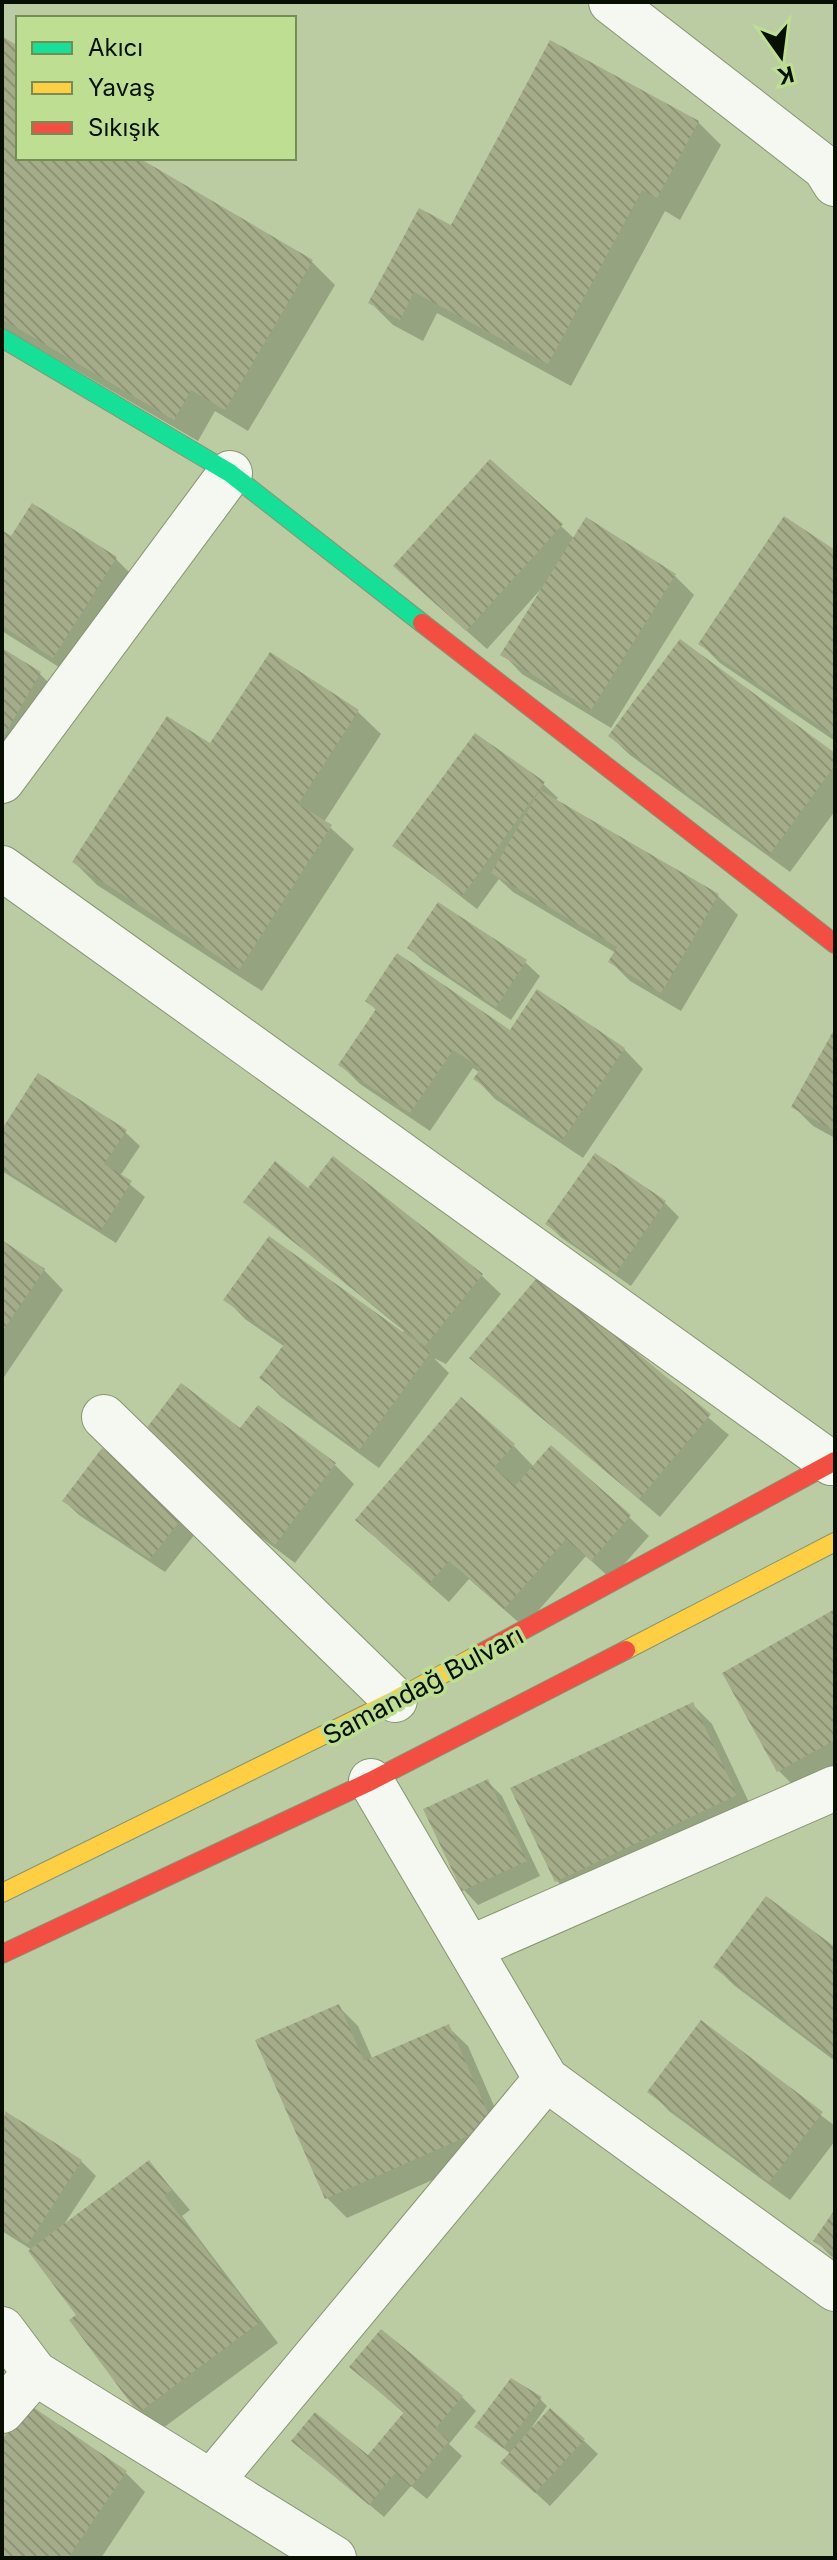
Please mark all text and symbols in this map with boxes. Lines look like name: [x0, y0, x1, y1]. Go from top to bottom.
legend: [16, 16, 296, 160]
north arrow: [741, 16, 821, 96]
text: Akıcı: [88, 33, 143, 62]
text: K: [775, 61, 797, 90]
text: Yavaş: [88, 73, 155, 102]
text: Sıkışık: [88, 113, 160, 142]
street label: Samandağ Bulvarı: [318, 1619, 528, 1751]

